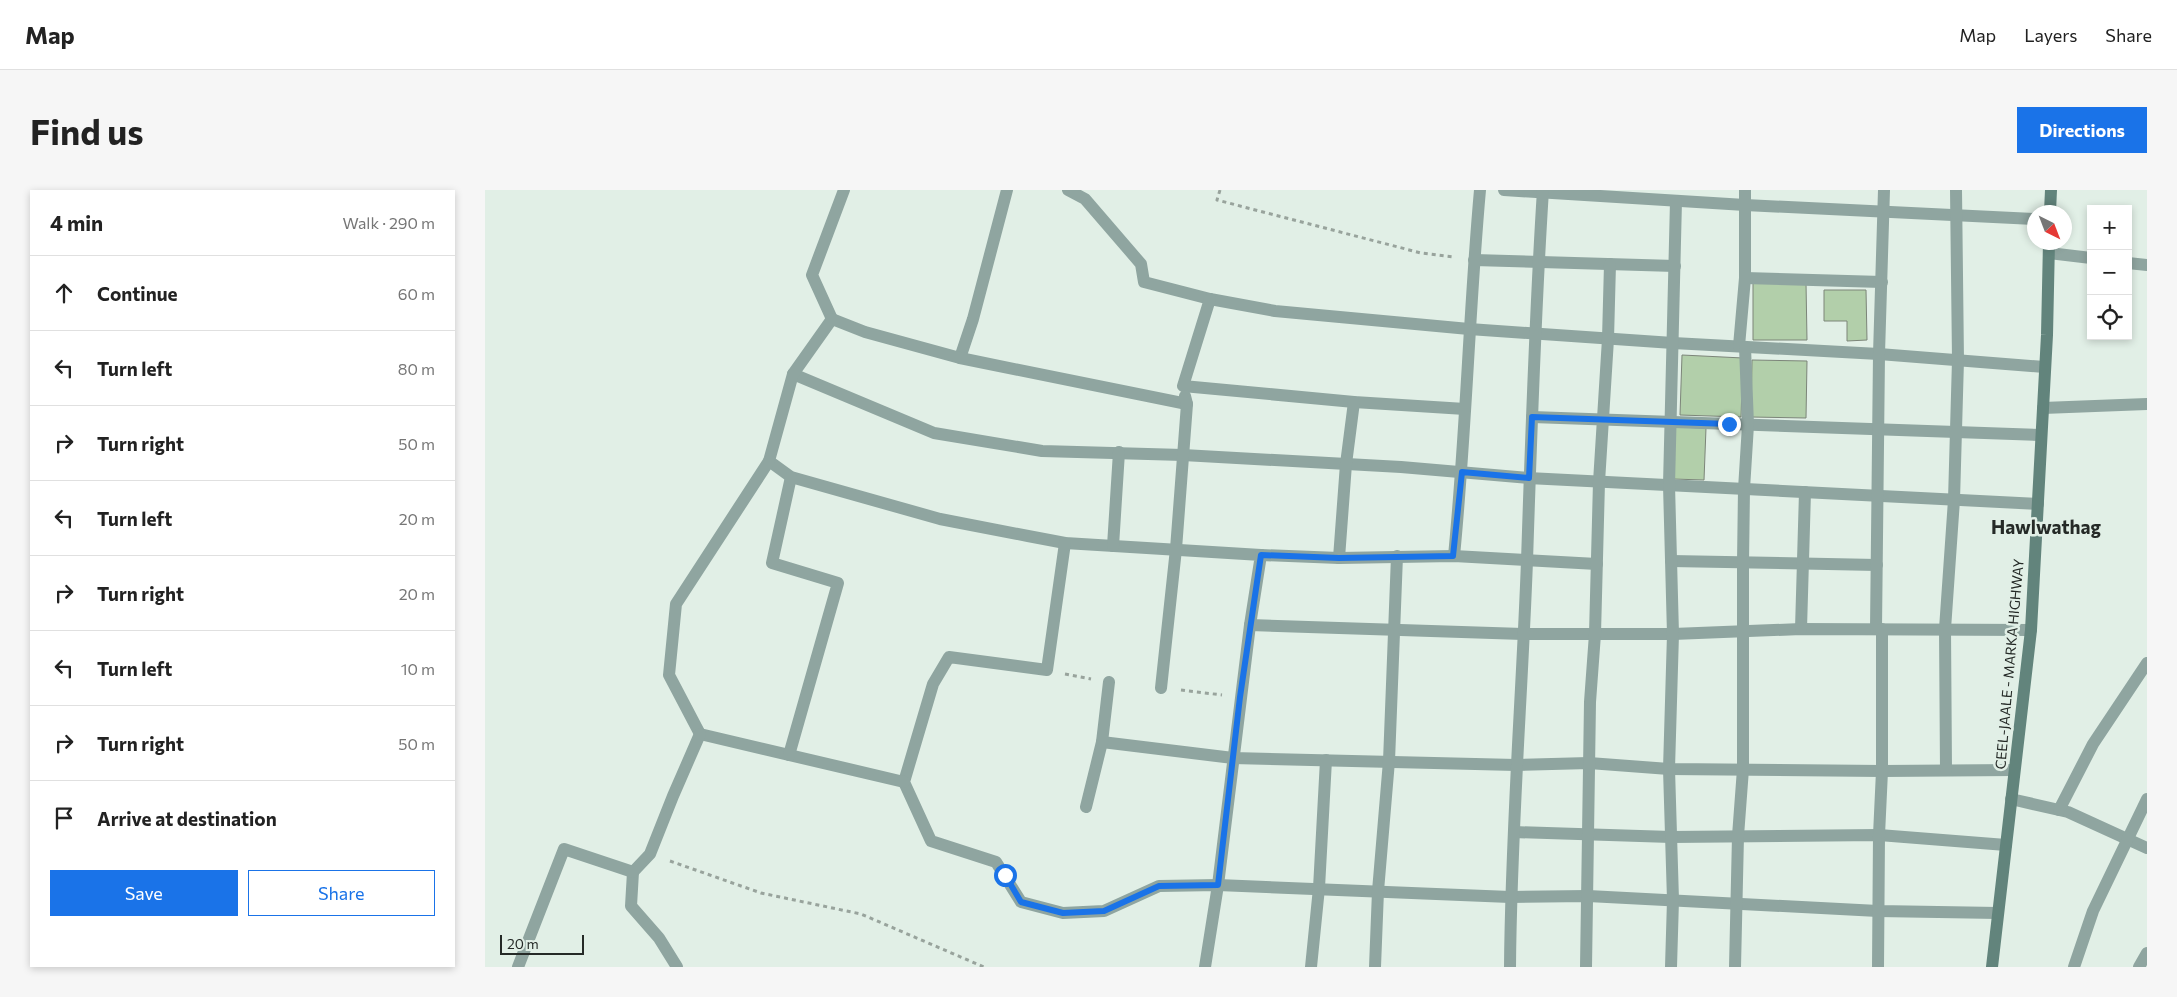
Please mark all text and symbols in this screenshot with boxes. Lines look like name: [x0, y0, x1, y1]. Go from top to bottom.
text: Map: [25, 20, 75, 49]
text: Map: [1959, 24, 1996, 46]
text: Layers: [2024, 24, 2077, 46]
text: Share: [2105, 24, 2152, 46]
button: Directions: [2017, 107, 2147, 153]
text: Find us: [30, 109, 144, 152]
north arrow: [2027, 205, 2072, 250]
map controls: [2087, 205, 2132, 340]
button: +: [2087, 205, 2132, 250]
text: 4 min: [50, 210, 103, 235]
text: Walk · 290 m: [343, 213, 435, 232]
button: −: [2087, 250, 2132, 295]
icon: ahead: [50, 279, 78, 307]
text: Continue: [97, 282, 177, 305]
text: 60 m: [398, 284, 435, 303]
button: locate: [2087, 295, 2132, 340]
icon: left: [50, 354, 78, 382]
text: Turn left: [97, 357, 172, 380]
text: 80 m: [398, 359, 435, 378]
route end: [1718, 413, 1741, 436]
icon: right: [50, 429, 78, 457]
text: Turn right: [97, 432, 184, 455]
text: 50 m: [398, 434, 435, 453]
icon: left: [50, 504, 78, 532]
text: Turn left: [97, 507, 172, 530]
text: 20 m: [399, 509, 435, 528]
district label: Hawlwathag: [1991, 515, 2102, 538]
street label: CEEL-JAALE - MARKA HIGHWAY: [1991, 558, 2027, 770]
icon: right: [50, 579, 78, 607]
text: Turn right: [97, 582, 184, 605]
text: 20 m: [399, 584, 435, 603]
icon: left: [50, 654, 78, 682]
text: Turn left: [97, 657, 172, 680]
text: 10 m: [401, 659, 435, 678]
icon: right: [50, 729, 78, 757]
text: Turn right: [97, 732, 184, 755]
text: 50 m: [398, 734, 435, 753]
icon: arrive: [50, 804, 78, 832]
text: Arrive at destination: [97, 807, 277, 830]
route start: [994, 864, 1017, 887]
button: Save: [50, 870, 238, 916]
button: Share: [248, 870, 435, 916]
scale bar: [500, 932, 584, 955]
text: 20 m: [507, 935, 539, 952]

